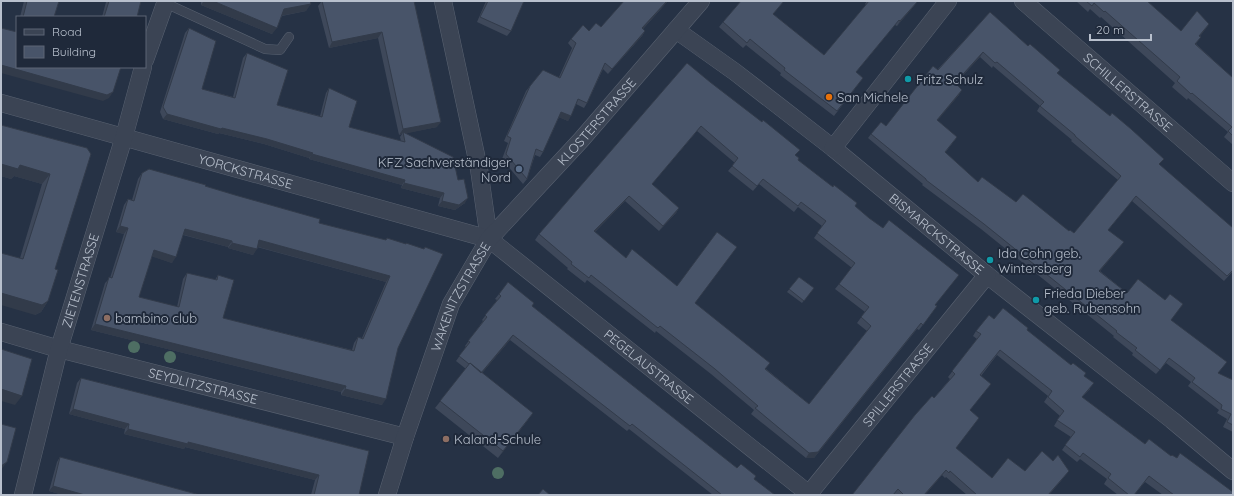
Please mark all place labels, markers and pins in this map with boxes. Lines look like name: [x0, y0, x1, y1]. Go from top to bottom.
place label: Fritz Schulz: [916, 71, 983, 87]
marker: Fritz Schulz: [903, 74, 913, 84]
place label: San Michele: [837, 89, 908, 105]
marker: San Michele: [824, 92, 834, 102]
place label: KFZ Sachverständiger Nord: [378, 154, 511, 185]
marker: KFZ Sachverständiger Nord: [514, 164, 524, 174]
place label: Ida Cohn geb. Wintersberg: [998, 245, 1081, 276]
marker: Ida Cohn geb. Wintersberg: [985, 255, 995, 265]
place label: Frieda Dieber geb. Rubensohn: [1044, 285, 1141, 316]
marker: Frieda Dieber geb. Rubensohn: [1031, 295, 1041, 305]
place label: bambino club: [115, 310, 197, 326]
marker: bambino club: [102, 313, 112, 323]
place label: Kaland-Schule: [454, 431, 541, 447]
marker: Kaland-Schule: [441, 434, 451, 444]

